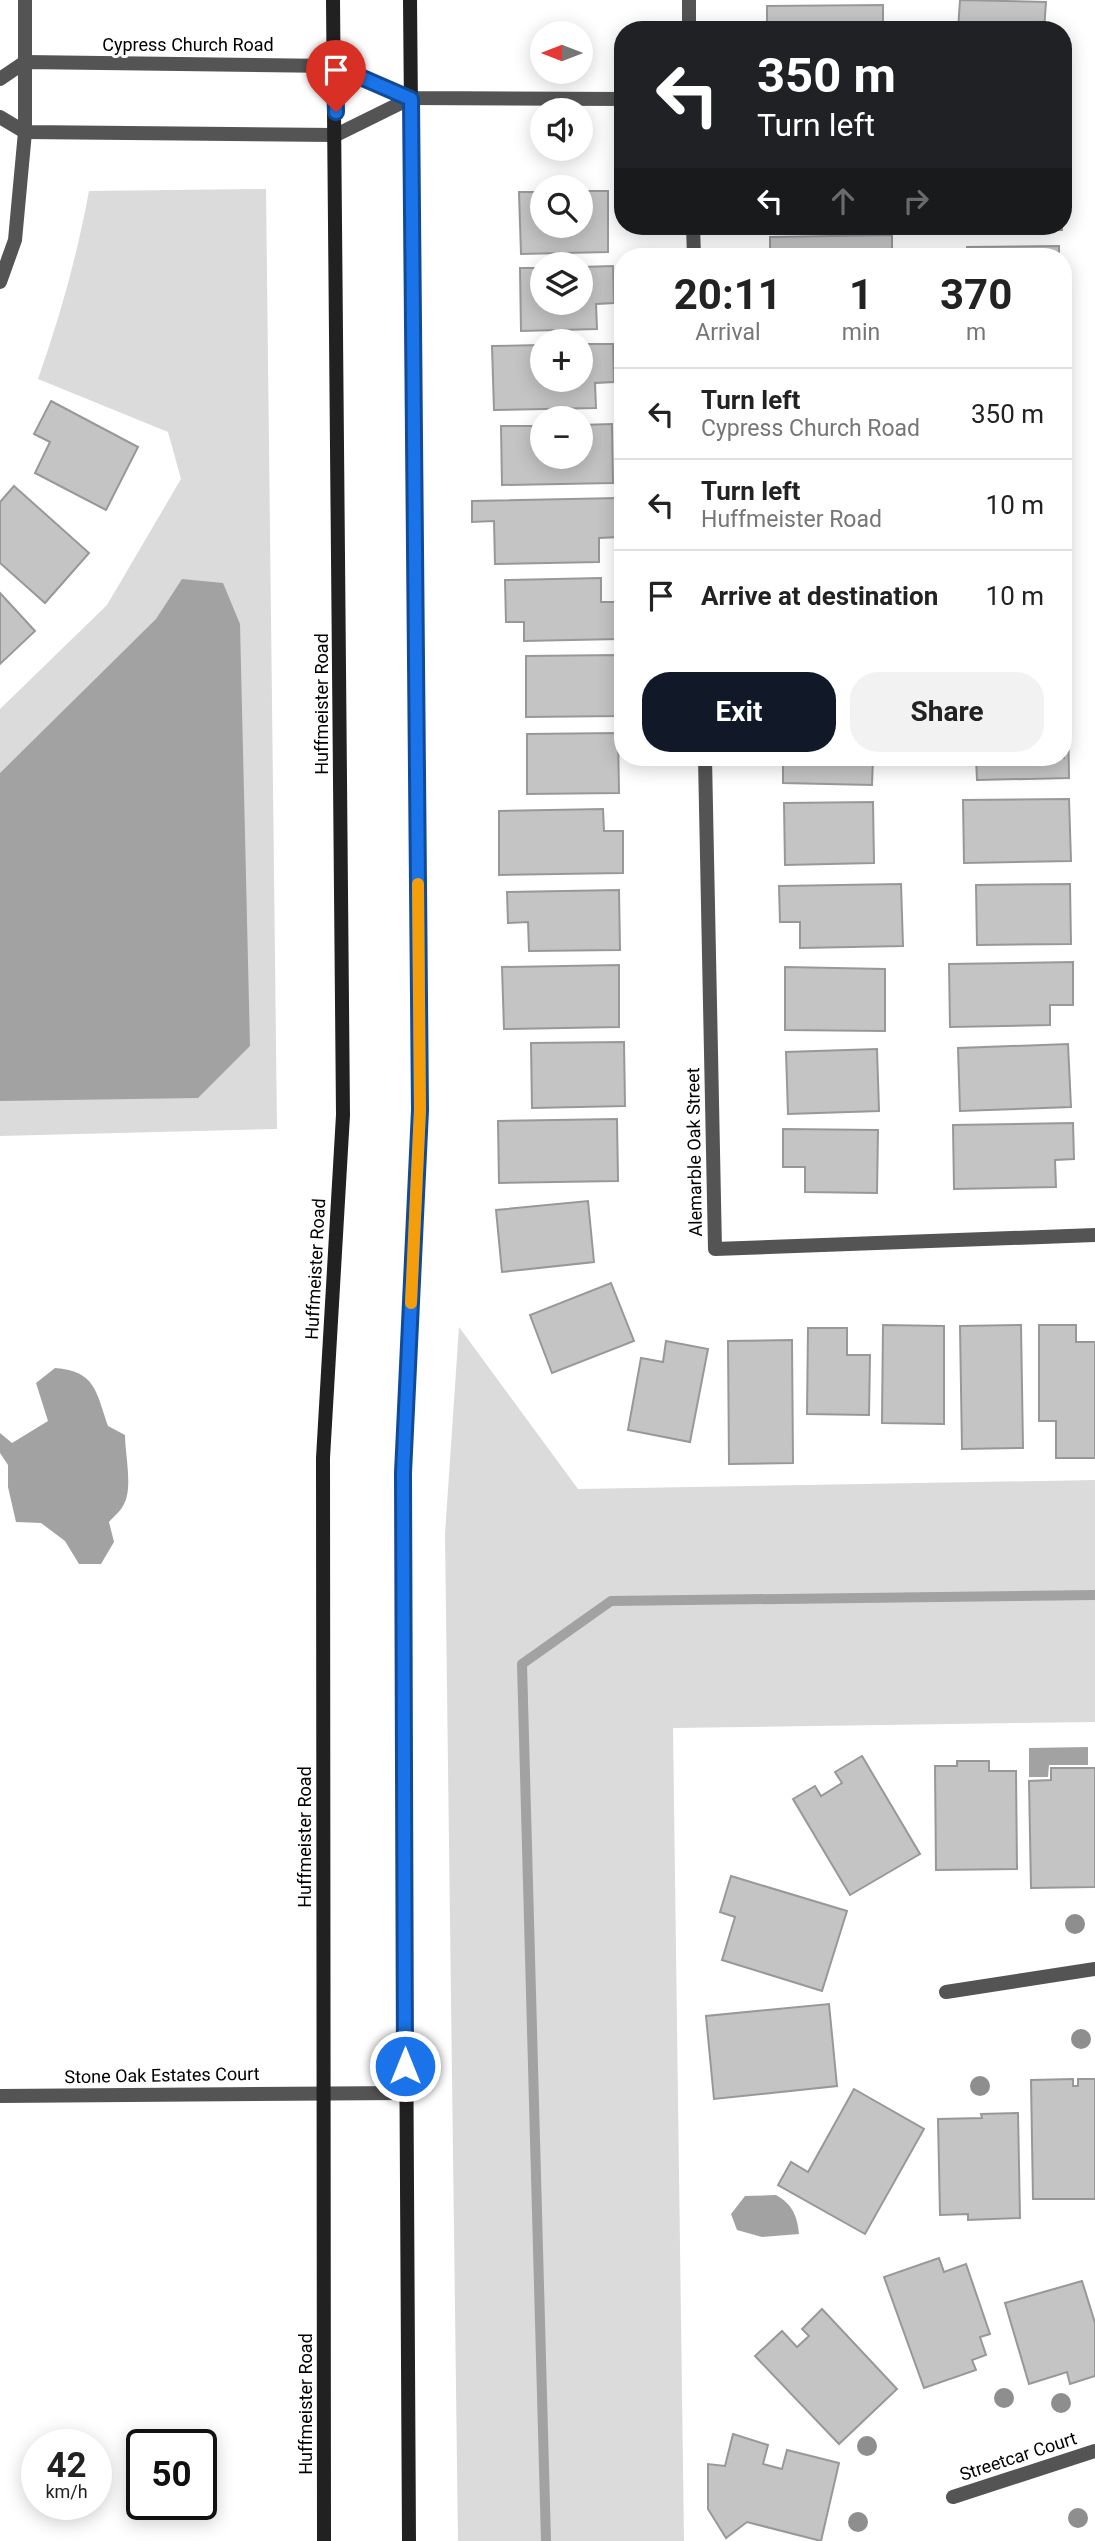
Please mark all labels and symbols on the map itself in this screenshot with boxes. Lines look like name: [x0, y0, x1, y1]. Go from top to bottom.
north arrow: [530, 21, 593, 84]
street label: Cypress Church Road: [102, 34, 274, 55]
pin: [306, 40, 366, 112]
street label: Huffmeister Road: [311, 633, 332, 775]
street label: Alemarble Oak Street: [682, 1067, 706, 1237]
street label: Huffmeister Road: [301, 1198, 329, 1340]
street label: Huffmeister Road: [294, 1766, 315, 1908]
position arrow: [368, 2029, 442, 2103]
street label: Stone Oak Estates Court: [64, 2063, 260, 2087]
street label: Huffmeister Road: [295, 2333, 316, 2475]
street label: Streetcar Court: [957, 2427, 1079, 2485]
speed limit sign: 50: [126, 2429, 217, 2520]

